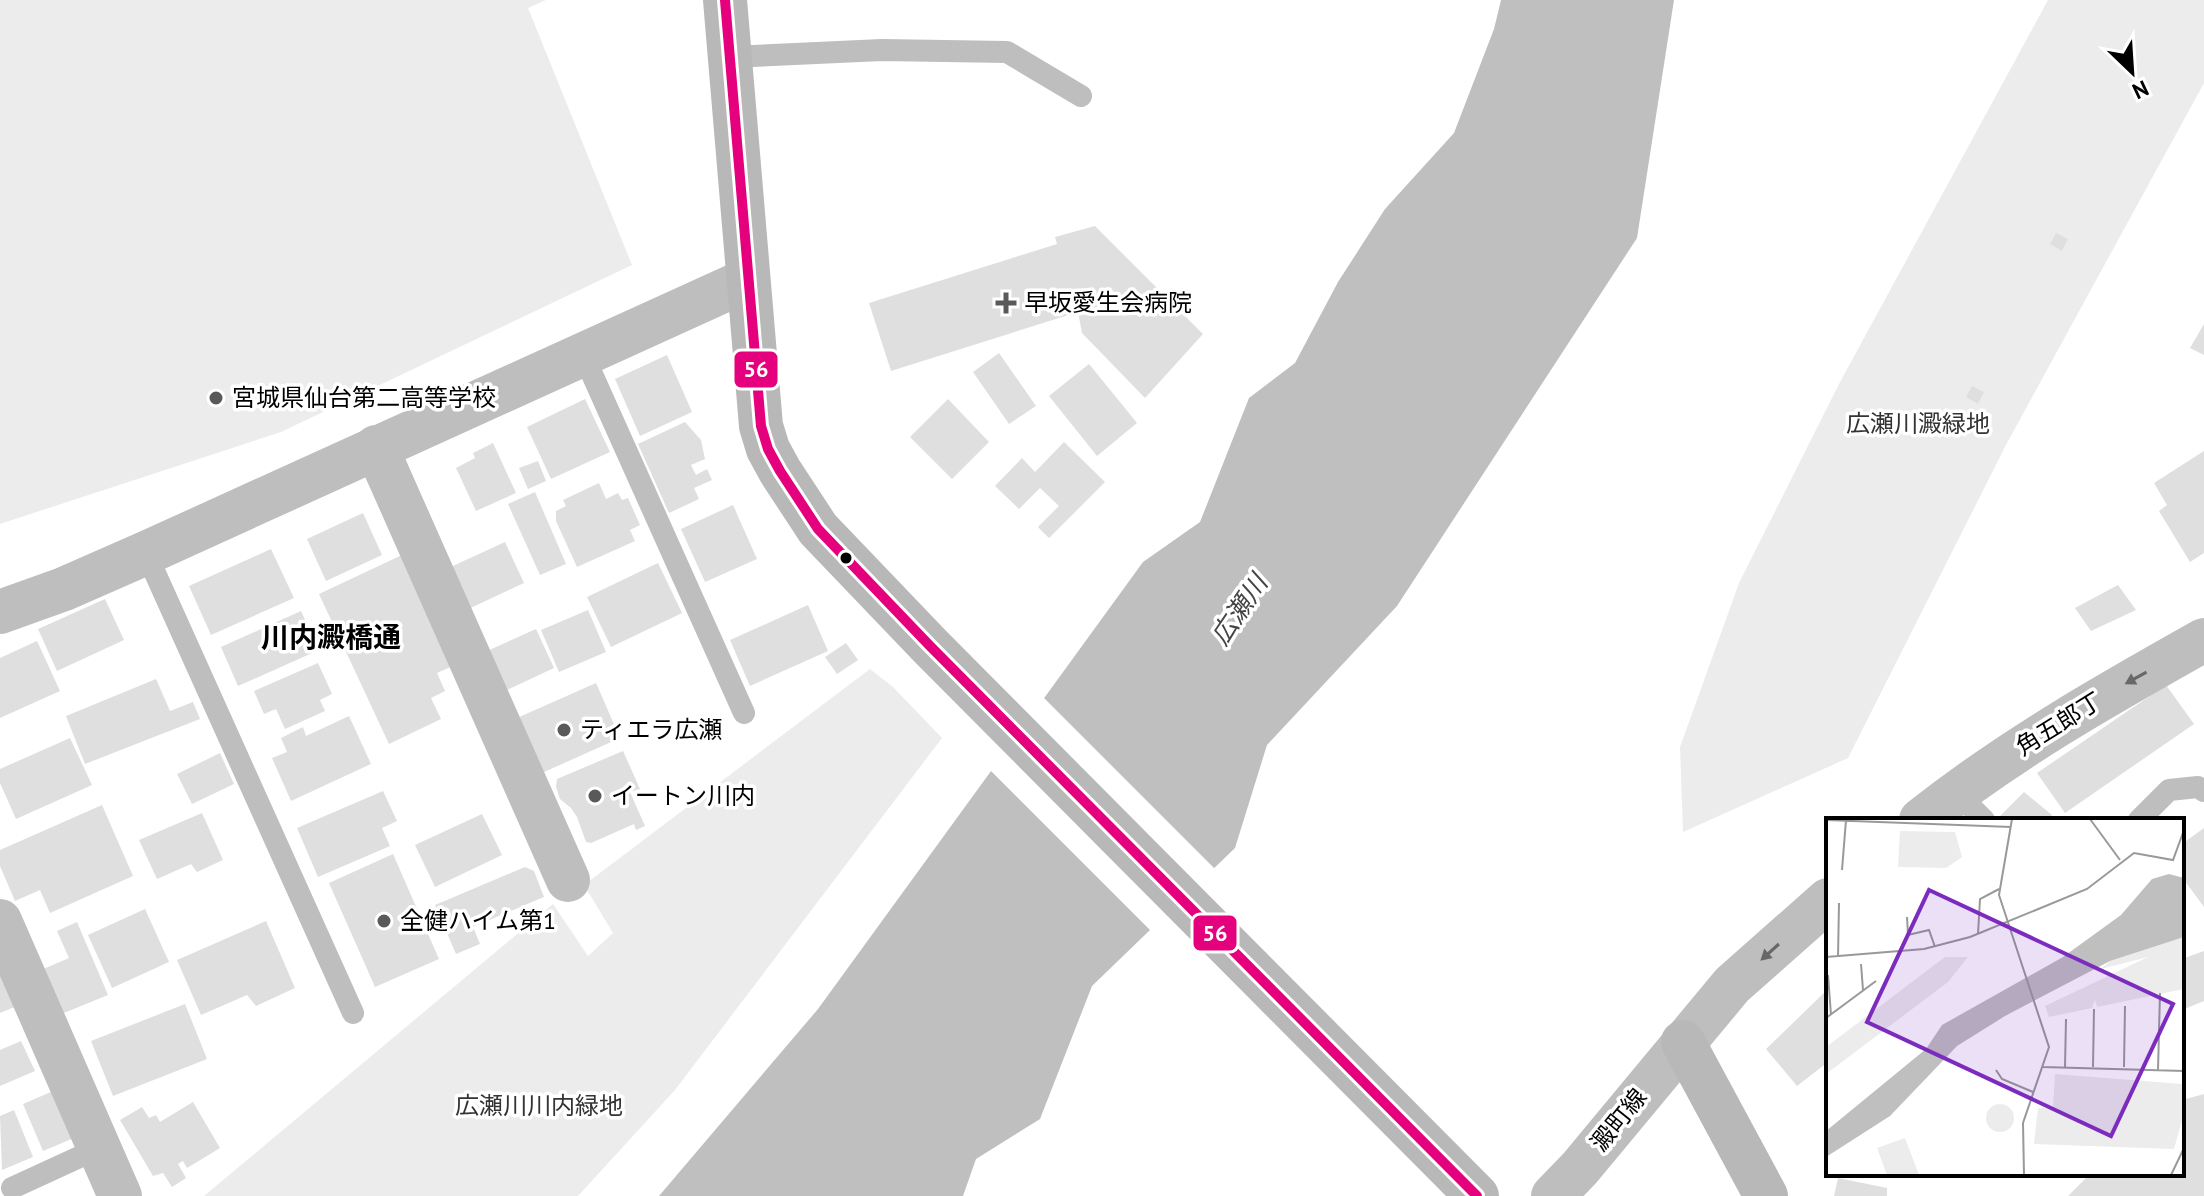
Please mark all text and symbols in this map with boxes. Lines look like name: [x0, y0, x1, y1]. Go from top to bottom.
north arrow: [2092, 32, 2172, 112]
text: N: [2128, 74, 2153, 106]
place label: 早坂愛生会病院: [1024, 287, 1192, 318]
marker: 早坂愛生会病院: [995, 292, 1017, 314]
line badge: 56: [733, 350, 779, 389]
text: 56: [744, 355, 768, 383]
place label: 宮城県仙台第二高等学校: [232, 382, 496, 413]
marker: 宮城県仙台第二高等学校: [207, 389, 225, 407]
park label: 広瀬川澱緑地: [1846, 408, 1990, 439]
unlabelled marker: [838, 550, 854, 566]
water label: 広瀬川: [1203, 566, 1276, 651]
district label: 川内澱橋通: [261, 618, 401, 655]
one-way arrow: [2125, 671, 2147, 685]
street label: 角五郎丁: [2010, 685, 2108, 762]
place label: ティエラ広瀬: [580, 714, 723, 745]
marker: ティエラ広瀬: [555, 721, 573, 739]
place label: イートン川内: [611, 780, 755, 811]
marker: イートン川内: [586, 787, 604, 805]
inset map: [1826, 818, 2184, 1176]
place label: 全健ハイム第1: [400, 905, 556, 936]
marker: 全健ハイム第1: [375, 912, 393, 930]
line badge: 56: [1192, 914, 1238, 952]
text: 56: [1203, 919, 1227, 947]
one-way arrow: [1760, 943, 1779, 961]
street label: 澱町線: [1584, 1082, 1653, 1157]
park label: 広瀬川川内緑地: [455, 1090, 623, 1121]

